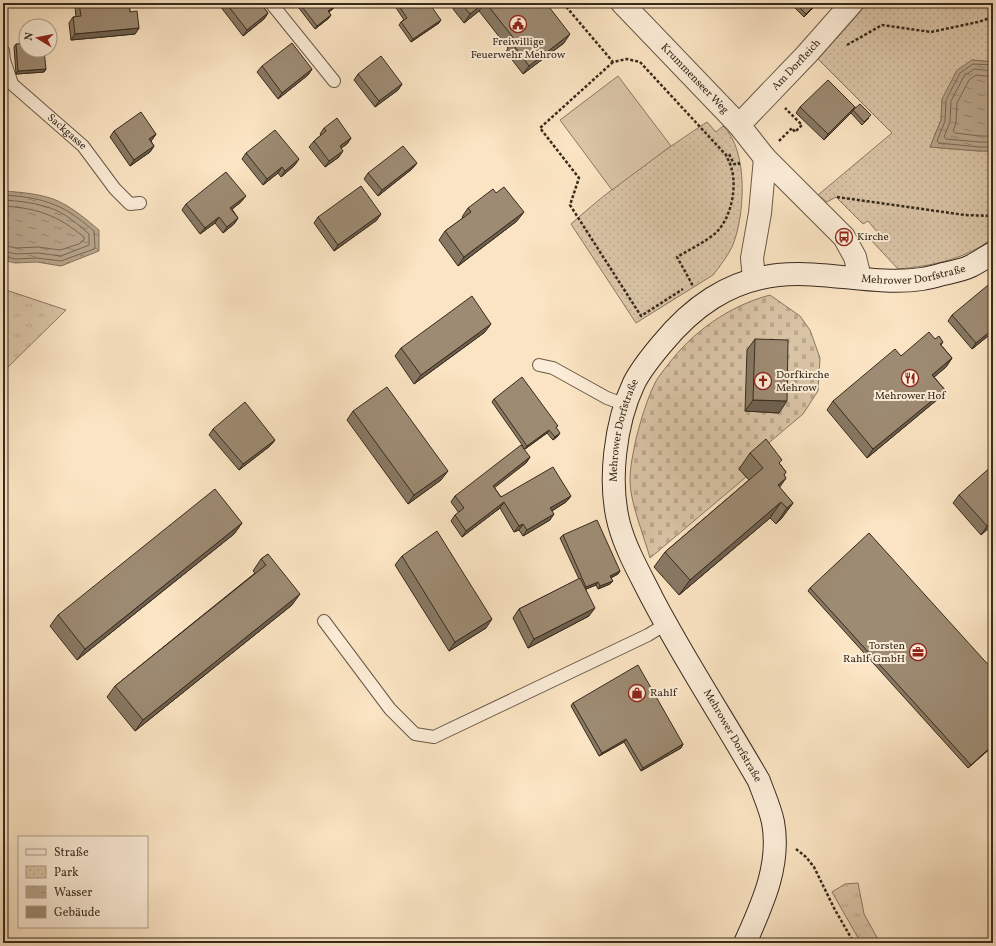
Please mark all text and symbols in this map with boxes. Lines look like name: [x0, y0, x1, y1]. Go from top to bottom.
public building icon: Freiwillige Feuerwehr Mehrow: [508, 14, 528, 34]
north arrow: [18, 18, 58, 58]
text: N: [22, 31, 38, 42]
place label: Freiwillige Feuerwehr Mehrow: [471, 35, 566, 63]
street label: Am Dorfteich: [768, 36, 824, 94]
street label: Krummenseer Weg: [657, 40, 732, 118]
street label: Sackgasse: [44, 110, 90, 153]
bus stop icon: Kirche: [834, 227, 854, 247]
place label: Kirche: [857, 230, 889, 245]
street label: Mehrower Dorfstraße: [861, 261, 968, 288]
place label: Dorfkirche Mehrow: [776, 368, 829, 396]
restaurant icon: Mehrower Hof: [900, 368, 920, 388]
church icon: Dorfkirche Mehrow: [753, 371, 773, 391]
street label: Mehrower Dorfstraße: [606, 376, 642, 482]
place label: Mehrower Hof: [875, 389, 946, 404]
place label: Torsten Rahlf GmbH: [843, 639, 905, 667]
office icon: Torsten Rahlf GmbH: [908, 642, 928, 662]
shop icon: Rahlf: [627, 683, 647, 703]
place label: Rahlf: [650, 686, 678, 701]
street label: Mehrower Dorfstraße: [699, 687, 765, 785]
legend: [18, 836, 148, 928]
text: Straße: [54, 845, 89, 861]
text: Park: [54, 865, 79, 881]
text: Wasser: [54, 885, 92, 901]
text: Gebäude: [54, 905, 101, 921]

